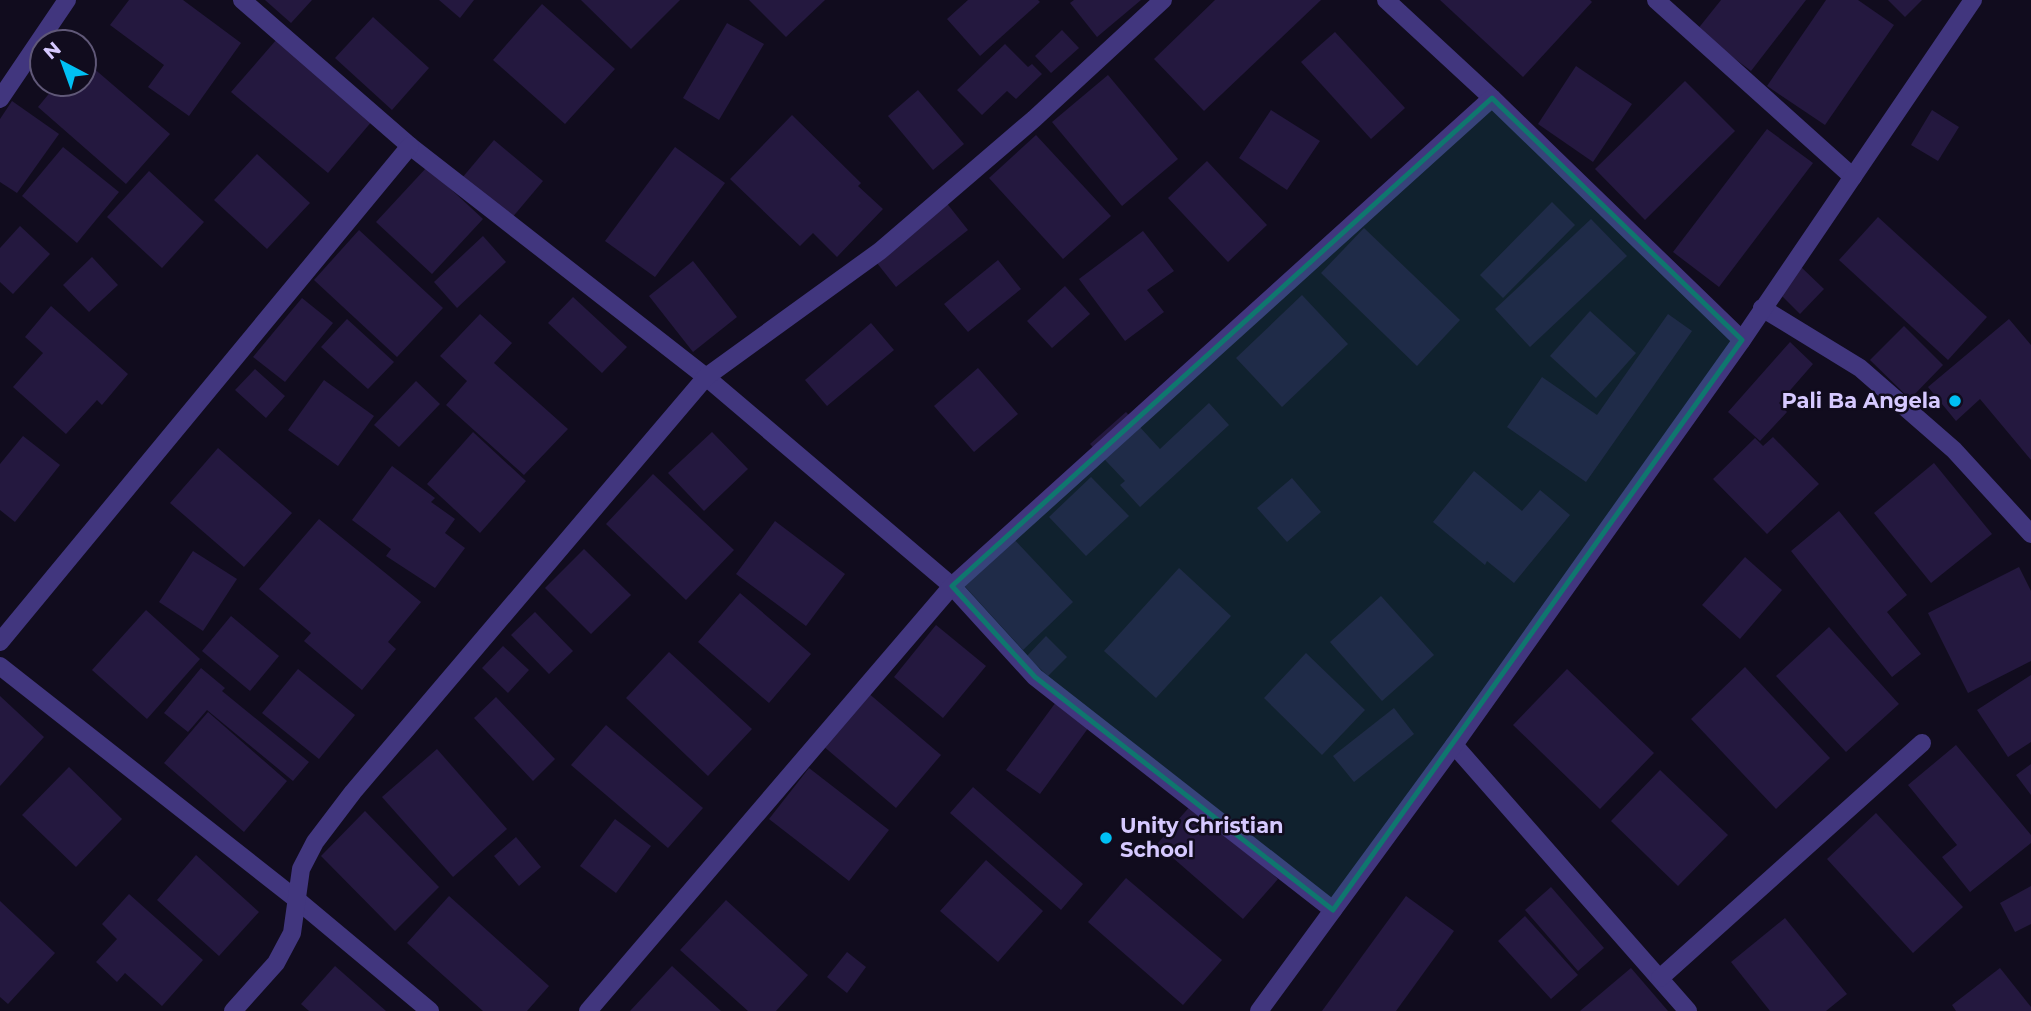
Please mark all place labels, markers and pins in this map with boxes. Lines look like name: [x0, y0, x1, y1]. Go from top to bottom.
place label: Pali Ba Angela: [1782, 388, 1941, 413]
marker: Pali Ba Angela: [1947, 393, 1963, 409]
place label: Unity Christian School: [1120, 813, 1284, 862]
marker: Unity Christian School: [1098, 830, 1114, 846]

